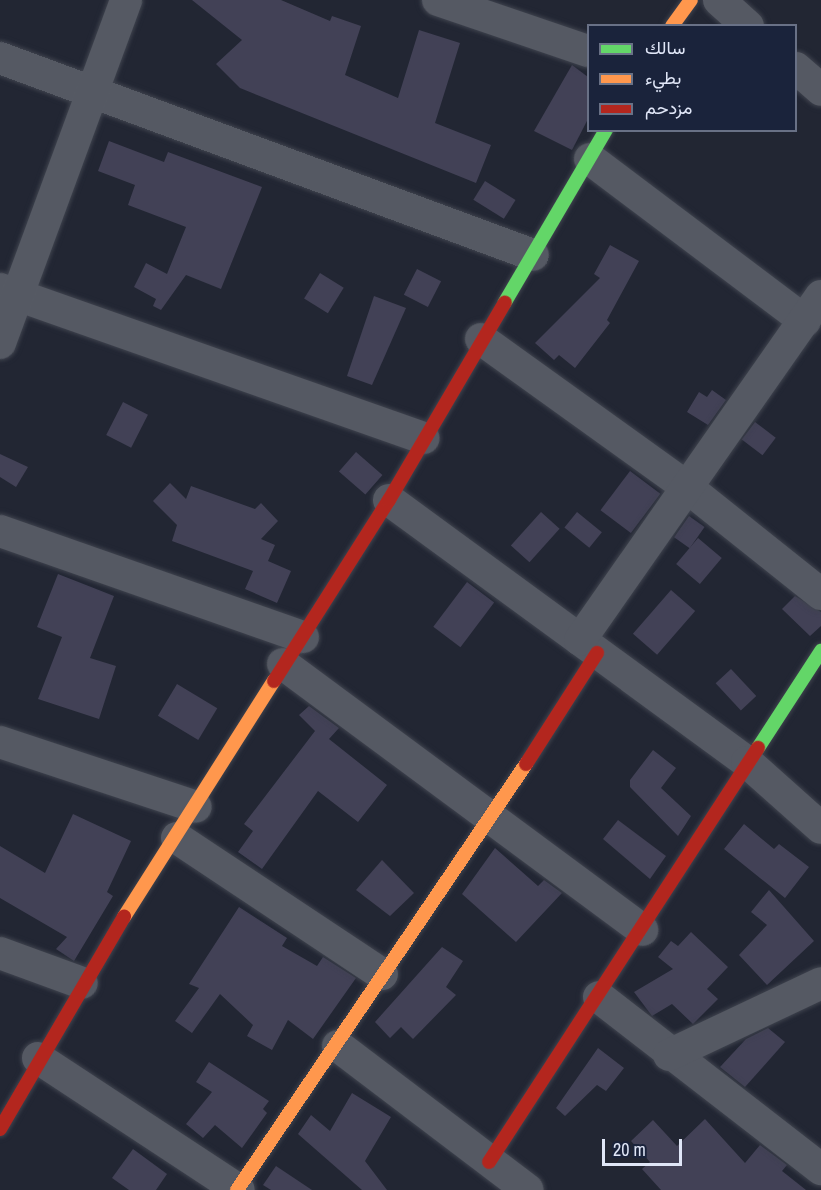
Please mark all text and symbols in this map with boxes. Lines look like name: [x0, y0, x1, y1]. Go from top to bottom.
legend: [587, 24, 797, 132]
text: سالك: [645, 35, 685, 60]
text: بطيء: [645, 65, 681, 90]
text: مزدحم: [645, 95, 692, 120]
scale bar: [605, 1127, 684, 1165]
text: 20 m: [613, 1137, 646, 1162]

